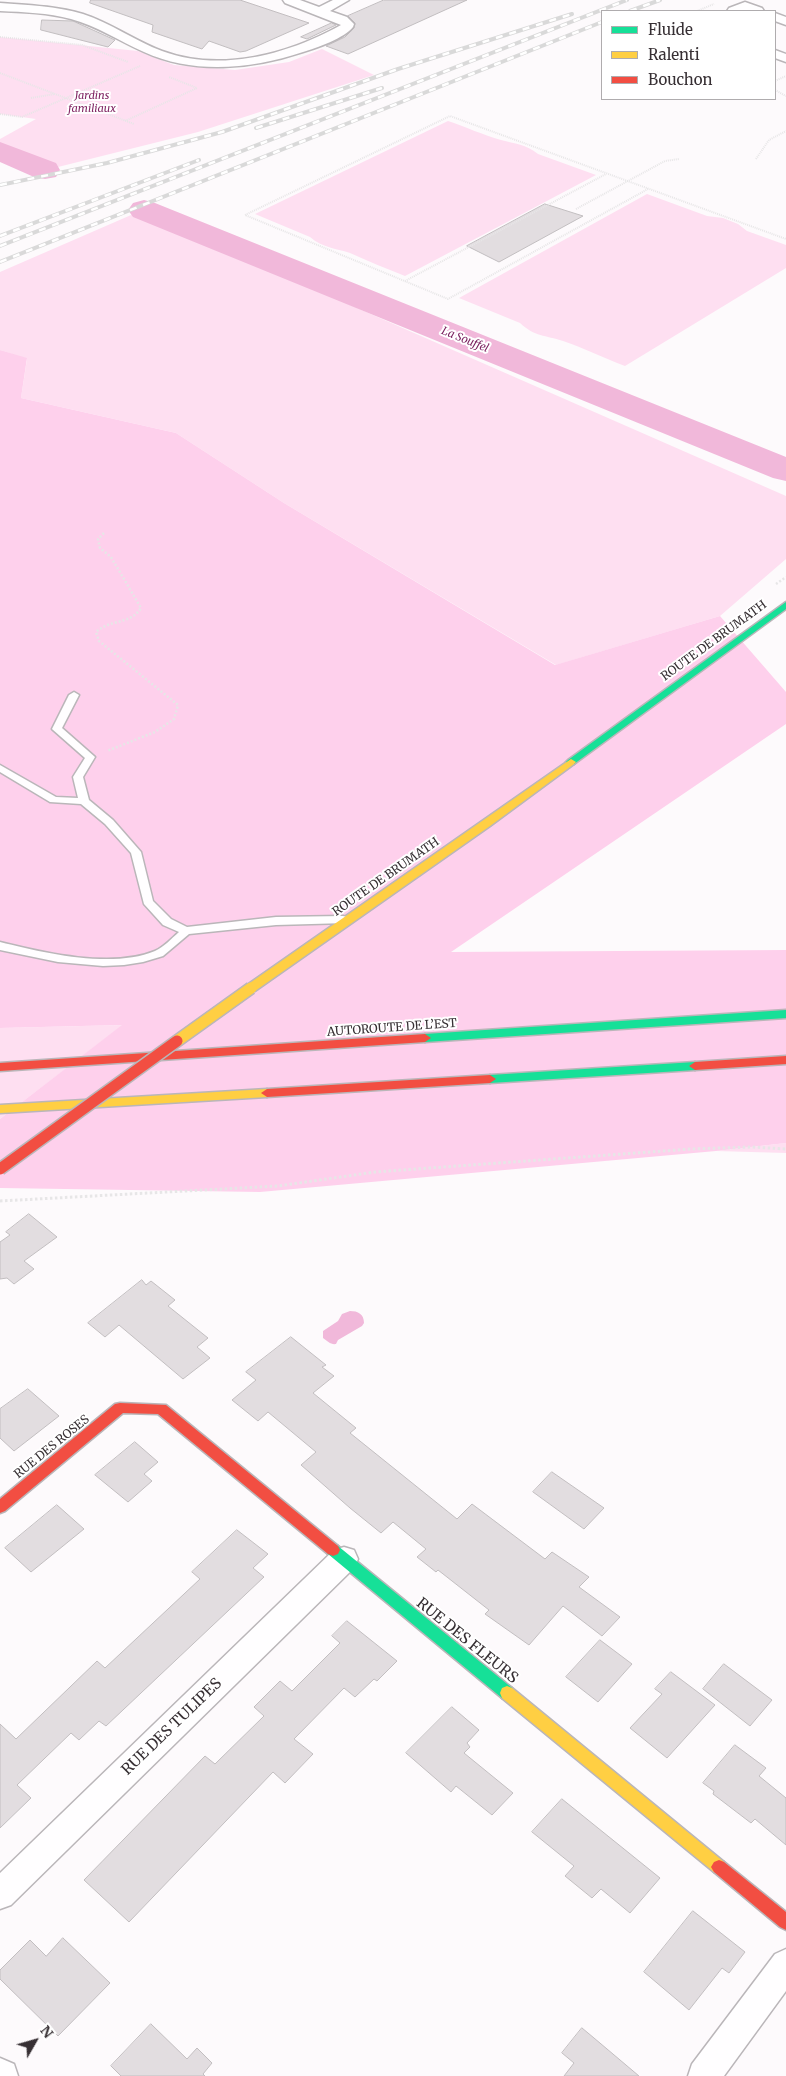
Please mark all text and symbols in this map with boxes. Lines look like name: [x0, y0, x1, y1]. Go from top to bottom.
legend: [601, 10, 776, 100]
text: Fluide: [648, 20, 693, 39]
text: Ralenti: [648, 45, 700, 64]
text: Bouchon: [648, 70, 712, 89]
park label: Jardins familiaux: [68, 89, 116, 115]
water label: La Souffel: [440, 325, 490, 355]
street label: ROUTE DE BRUMATH: [658, 598, 770, 684]
street label: ROUTE DE BRUMATH: [330, 835, 442, 919]
street label: AUTOROUTE DE L’EST: [327, 1016, 457, 1040]
street label: RUE DES ROSES: [12, 1412, 92, 1482]
street label: RUE DES FLEURS: [413, 1595, 521, 1687]
street label: RUE DES TULIPES: [118, 1675, 226, 1779]
north arrow: [10, 2016, 60, 2066]
text: N: [36, 2022, 57, 2042]

